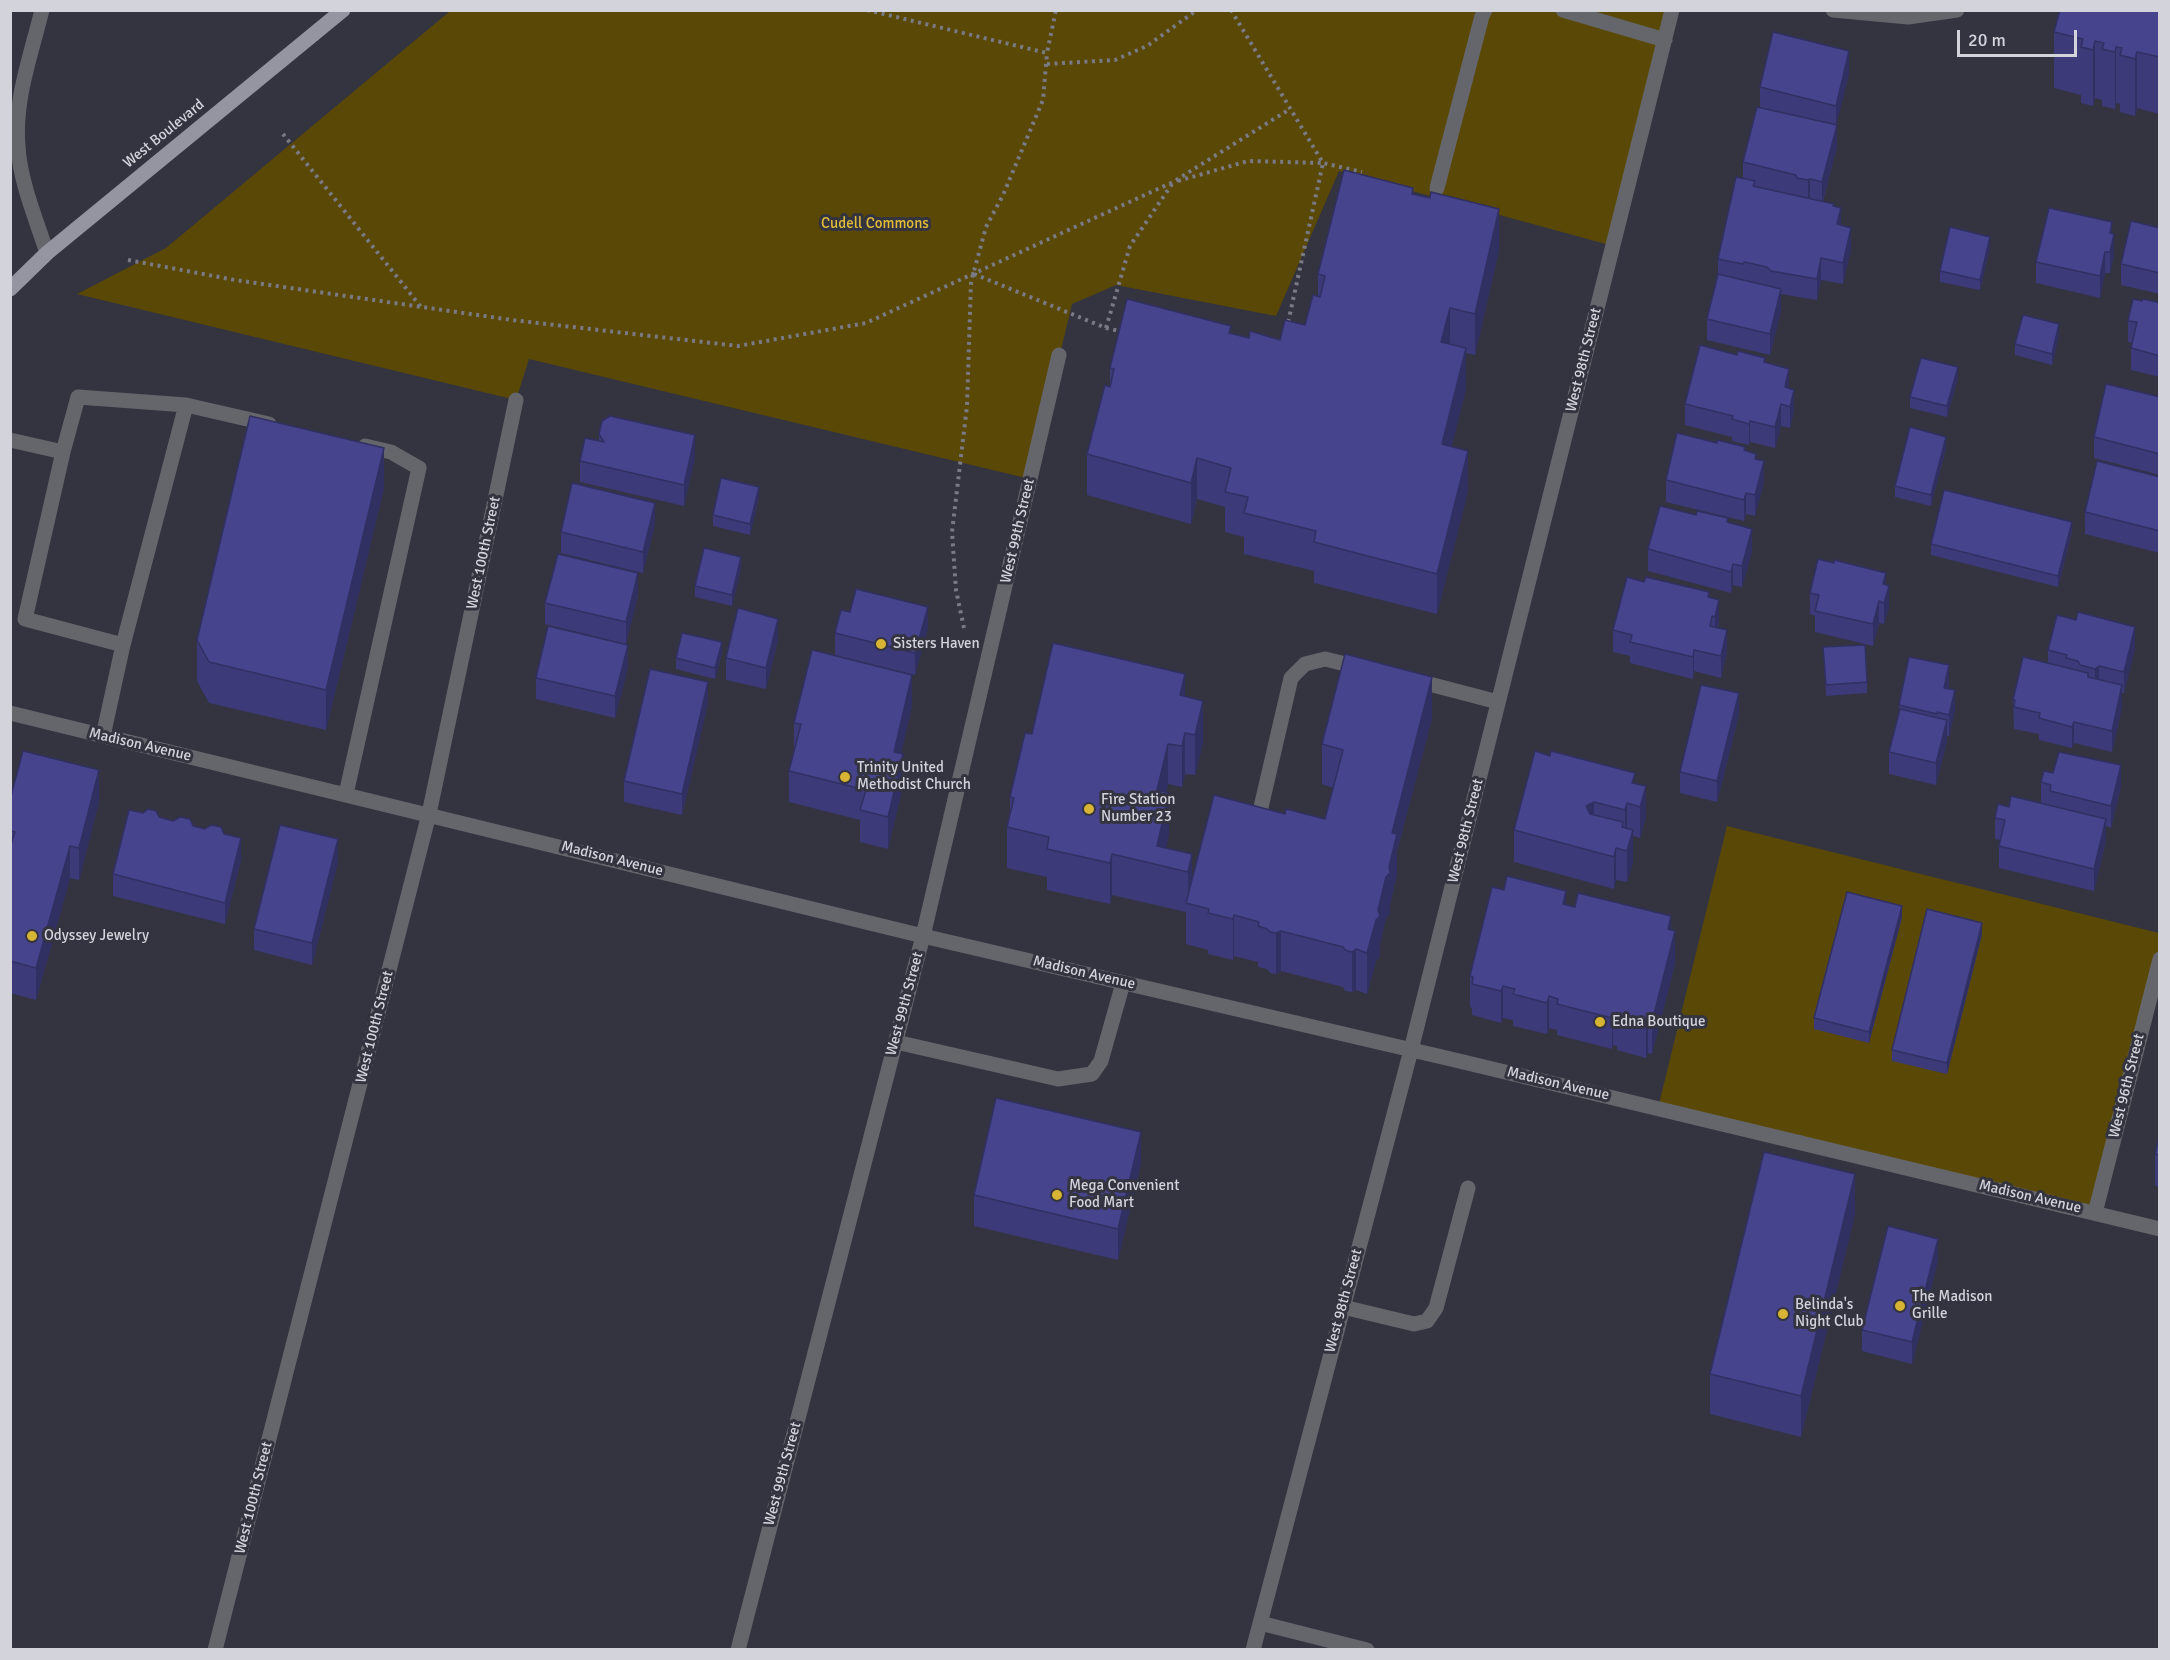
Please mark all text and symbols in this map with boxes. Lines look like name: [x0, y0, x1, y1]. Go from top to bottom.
scale bar: [1960, 18, 2080, 56]
text: 20 m: [1968, 29, 2006, 51]
street label: West Boulevard: [120, 96, 208, 172]
park label: Cudell Commons: [821, 215, 929, 233]
street label: West 98th Street: [1562, 306, 1606, 414]
street label: West 99th Street: [997, 477, 1039, 585]
street label: West 100th Street: [463, 495, 505, 611]
place label: Sisters Haven: [893, 635, 980, 653]
marker: Sisters Haven: [874, 637, 888, 651]
street label: Madison Avenue: [87, 724, 193, 766]
place label: Trinity United Methodist Church: [857, 759, 971, 794]
marker: Trinity United Methodist Church: [838, 770, 852, 784]
street label: West 98th Street: [1444, 777, 1488, 885]
place label: Fire Station Number 23: [1101, 791, 1175, 826]
marker: Fire Station Number 23: [1082, 802, 1096, 816]
street label: Madison Avenue: [559, 838, 665, 880]
place label: Odyssey Jewelry: [44, 927, 149, 945]
marker: Odyssey Jewelry: [25, 929, 39, 943]
street label: West 99th Street: [882, 950, 928, 1058]
street label: Madison Avenue: [1031, 952, 1137, 994]
street label: West 100th Street: [352, 969, 398, 1085]
place label: Edna Boutique: [1612, 1013, 1705, 1031]
marker: Edna Boutique: [1593, 1015, 1607, 1029]
street label: West 96th Street: [2105, 1032, 2149, 1140]
street label: Madison Avenue: [1505, 1063, 1611, 1105]
street label: Madison Avenue: [1977, 1176, 2083, 1218]
place label: Mega Convenient Food Mart: [1069, 1177, 1179, 1212]
marker: Mega Convenient Food Mart: [1050, 1188, 1064, 1202]
street label: West 98th Street: [1321, 1247, 1367, 1355]
place label: The Madison Grille: [1912, 1288, 1993, 1323]
place label: Belinda's Night Club: [1795, 1296, 1863, 1331]
marker: The Madison Grille: [1893, 1299, 1907, 1313]
marker: Belinda's Night Club: [1776, 1307, 1790, 1321]
street label: West 99th Street: [760, 1420, 806, 1528]
street label: West 100th Street: [231, 1440, 277, 1556]

